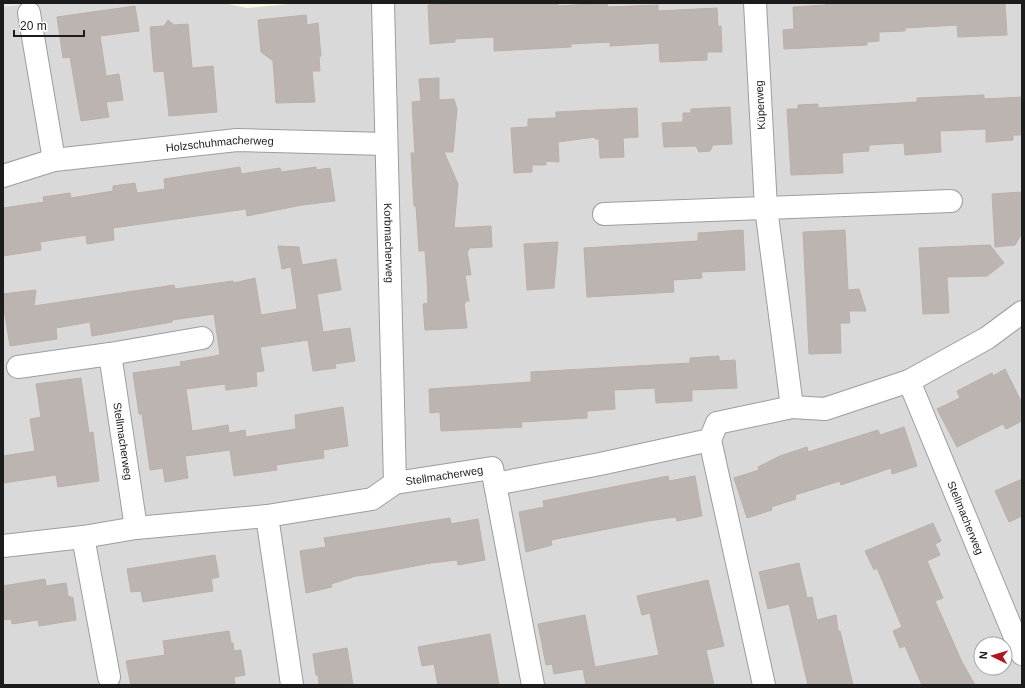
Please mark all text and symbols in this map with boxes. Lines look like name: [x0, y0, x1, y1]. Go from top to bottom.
scale bar: [14, 12, 84, 38]
text: 20 m: [20, 19, 47, 33]
street label: Küperweg: [753, 80, 767, 130]
street label: Holzschuhmacherweg: [165, 134, 274, 154]
street label: Korbmacherweg: [382, 203, 396, 283]
street label: Stellmacherweg: [111, 401, 135, 481]
street label: Stellmacherweg: [405, 463, 484, 487]
street label: Stellmacherweg: [945, 479, 986, 556]
north arrow: [973, 636, 1013, 676]
text: N: [977, 651, 989, 660]

